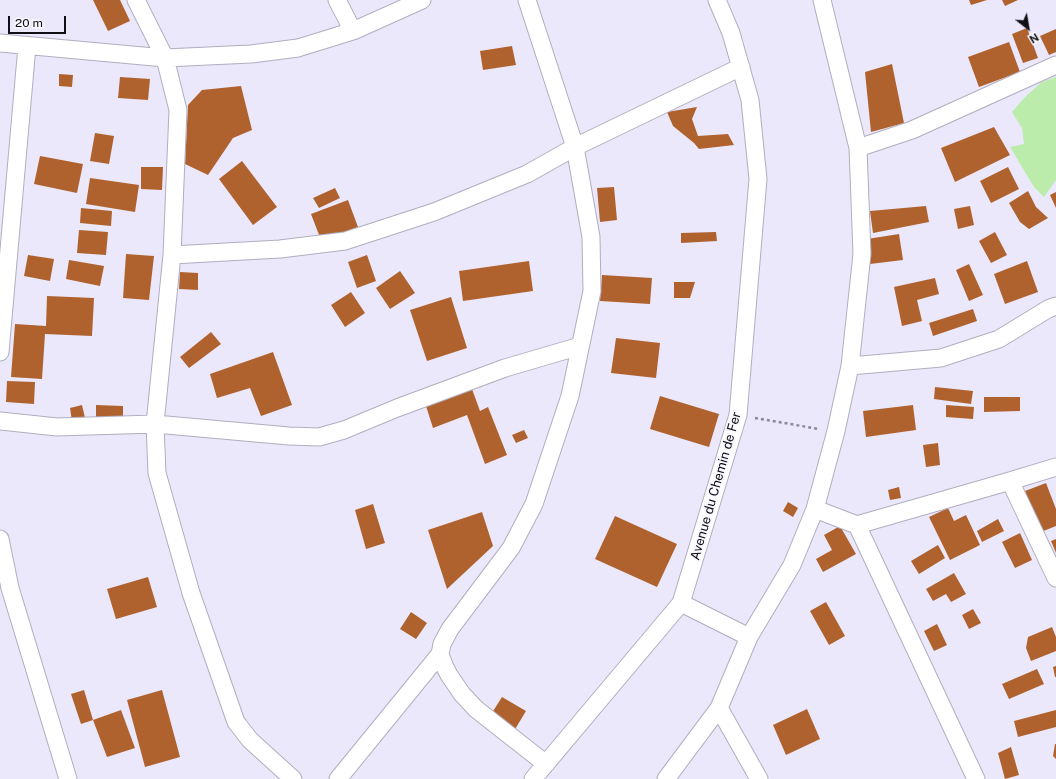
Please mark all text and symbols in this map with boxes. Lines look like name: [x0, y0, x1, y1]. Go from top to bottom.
scale bar: [10, 8, 68, 34]
north arrow: [1008, 8, 1048, 48]
text: 20 m: [15, 16, 43, 30]
text: N: [1027, 31, 1041, 46]
street label: Avenue du Chemin de Fer: [687, 410, 745, 562]

